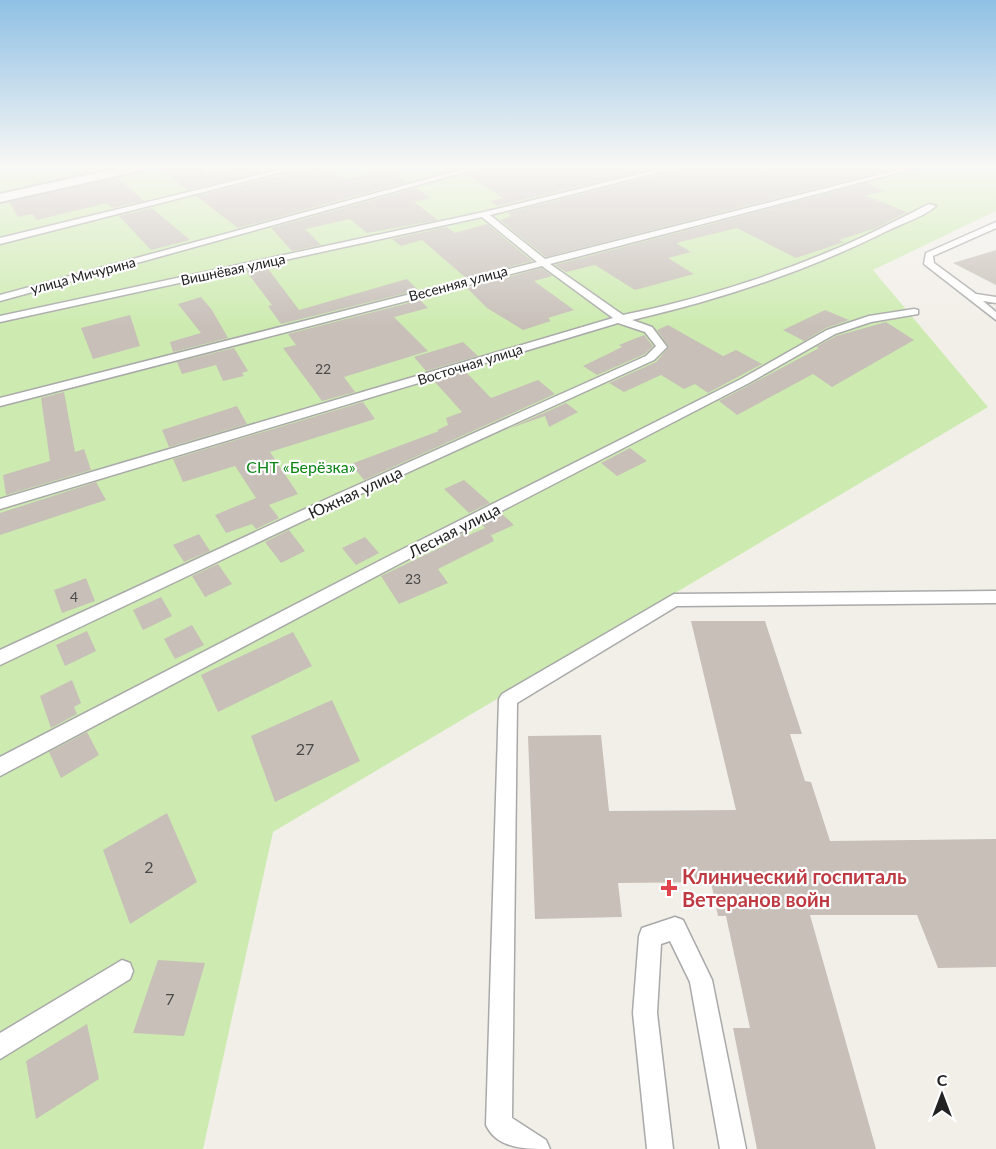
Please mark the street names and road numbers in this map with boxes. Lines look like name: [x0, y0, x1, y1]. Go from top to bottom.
street label: Вишнёвая улица: [179, 250, 287, 288]
street label: улица Мичурина: [29, 253, 137, 297]
street label: Весенняя улица: [407, 262, 509, 304]
street label: Восточная улица: [415, 340, 525, 388]
street label: Южная улица: [305, 462, 405, 522]
street label: Лесная улица: [404, 499, 503, 562]

